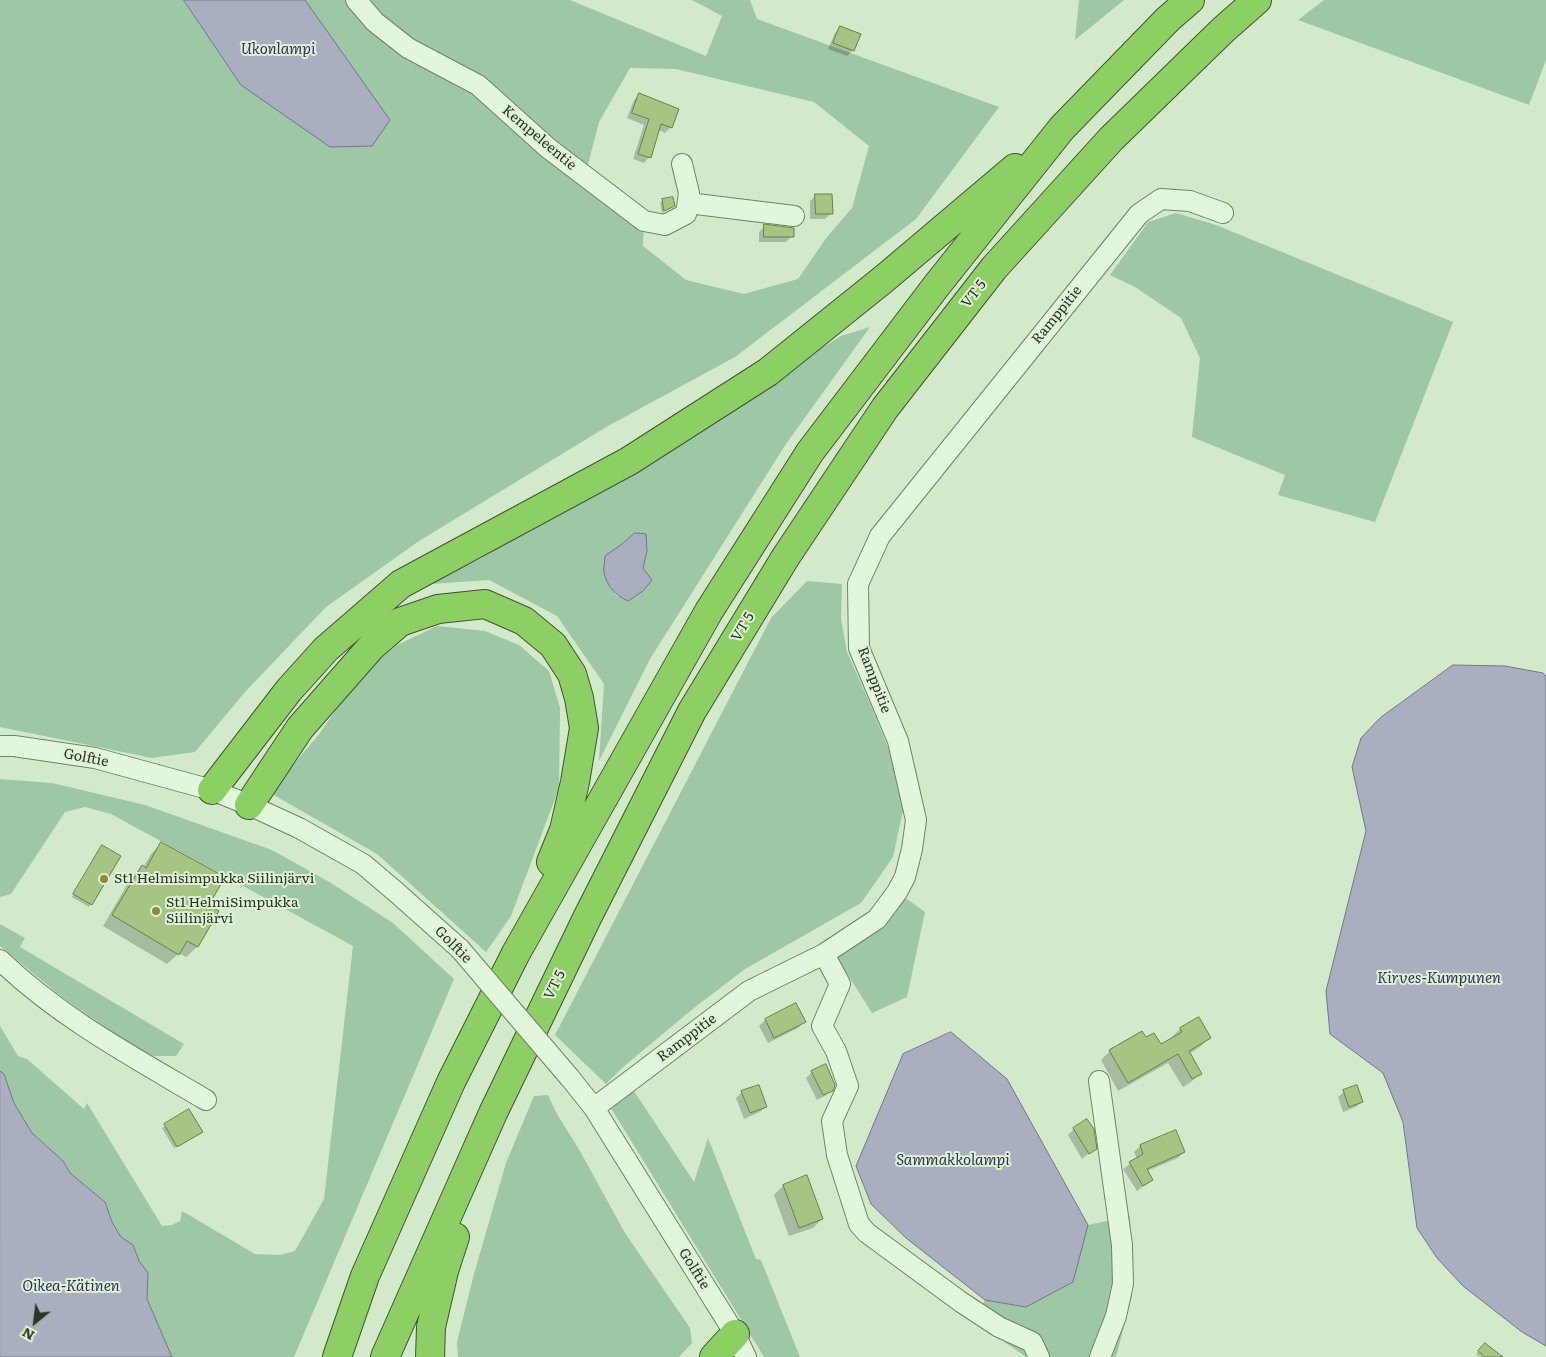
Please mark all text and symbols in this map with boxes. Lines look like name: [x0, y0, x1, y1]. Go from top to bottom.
water label: Ukonlampi: [241, 41, 315, 59]
street label: Kempeleentie: [498, 102, 580, 174]
street label: VT 5: [958, 277, 990, 311]
street label: Ramppitie: [1029, 283, 1085, 347]
street label: VT 5: [728, 610, 758, 644]
street label: Ramppitie: [854, 644, 894, 716]
street label: Golftie: [62, 745, 110, 771]
place label: St1 Helmisimpukka Siilinjärvi: [114, 871, 314, 887]
marker: St1 Helmisimpukka Siilinjärvi: [98, 873, 110, 885]
place label: St1 HelmiSimpukka Siilinjärvi: [166, 895, 298, 928]
marker: St1 HelmiSimpukka Siilinjärvi: [150, 905, 162, 917]
street label: Golftie: [431, 923, 475, 967]
street label: VT 5: [541, 968, 569, 1002]
water label: Kirves-Kumpunen: [1377, 970, 1501, 988]
street label: Ramppitie: [654, 1010, 720, 1066]
water label: Sammakkolampi: [896, 1152, 1010, 1170]
street label: Golftie: [675, 1245, 713, 1293]
water label: Oikea-Kätinen: [22, 1278, 120, 1296]
north arrow: [10, 1297, 60, 1347]
text: N: [18, 1324, 38, 1347]

